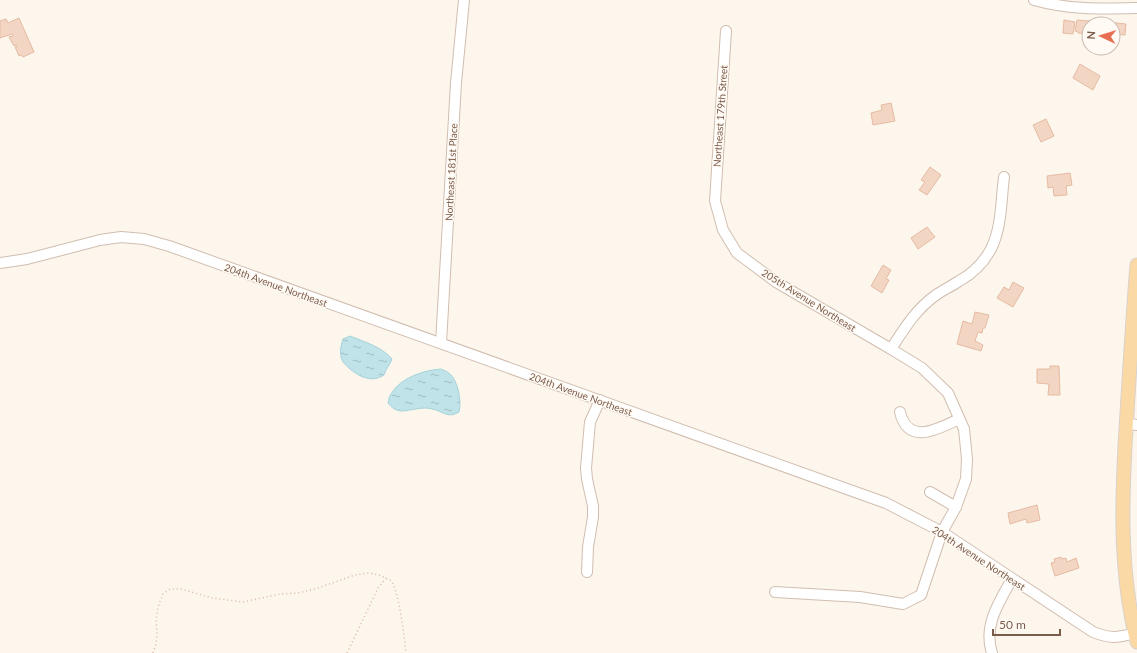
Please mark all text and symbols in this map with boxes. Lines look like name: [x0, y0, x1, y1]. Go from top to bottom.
north arrow: [1081, 16, 1121, 56]
text: N: [1084, 31, 1097, 40]
street label: Northeast 179th Street: [710, 64, 730, 167]
street label: Northeast 181st Place: [442, 123, 460, 221]
street label: 204th Avenue Northeast: [223, 261, 329, 309]
street label: 205th Avenue Northeast: [760, 266, 859, 334]
street label: 204th Avenue Northeast: [528, 370, 634, 418]
street label: 204th Avenue Northeast: [930, 523, 1028, 593]
scale bar: [993, 611, 1060, 637]
text: 50 m: [999, 617, 1026, 632]

